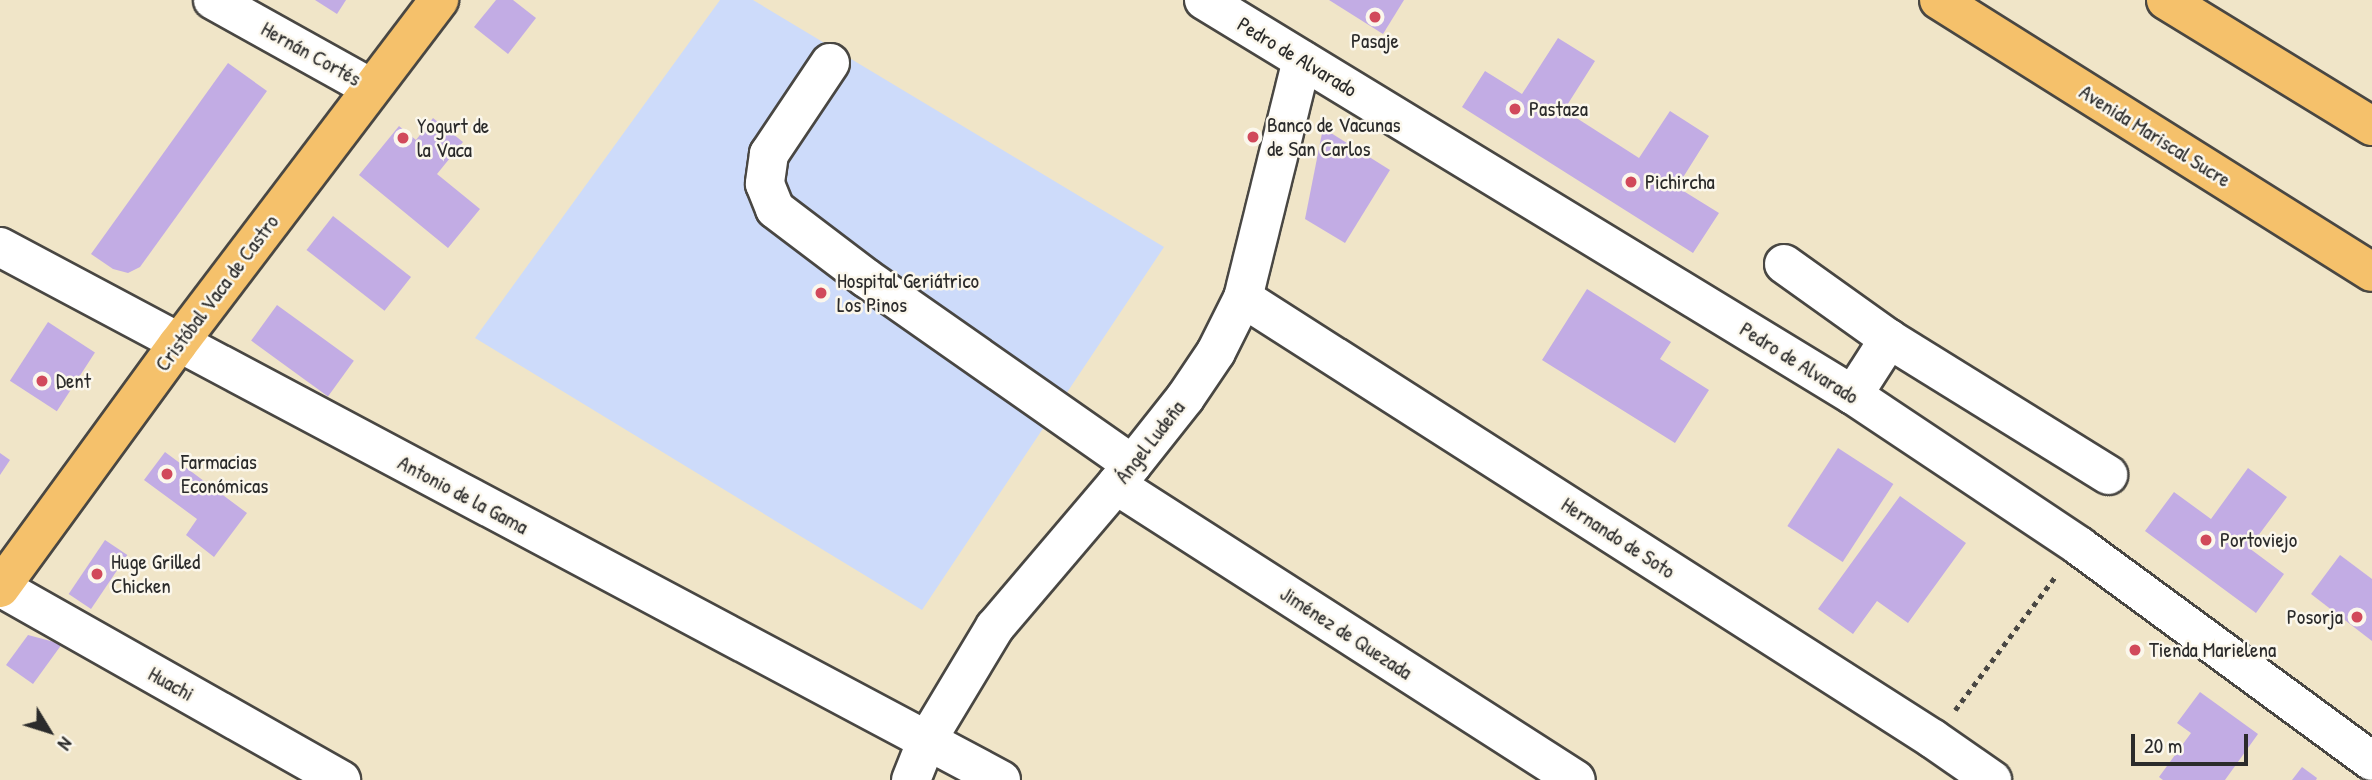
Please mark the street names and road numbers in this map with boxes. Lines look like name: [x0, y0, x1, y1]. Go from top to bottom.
street label: Pedro de Alvarado: [1233, 11, 1361, 103]
street label: Hernán Cortés: [257, 16, 365, 92]
street label: Avenida Mariscal Sucre: [2075, 79, 2235, 193]
street label: Cristóbal Vaca de Castro: [150, 210, 284, 376]
street label: Pedro de Alvarado: [1735, 317, 1863, 409]
street label: Ángel Ludeña: [1110, 395, 1190, 489]
street label: Antonio de la Gama: [394, 450, 532, 540]
street label: Hernando de Soto: [1557, 492, 1679, 584]
street label: Jiménez de Quezada: [1275, 581, 1417, 685]
street label: Huachi: [144, 661, 198, 707]

